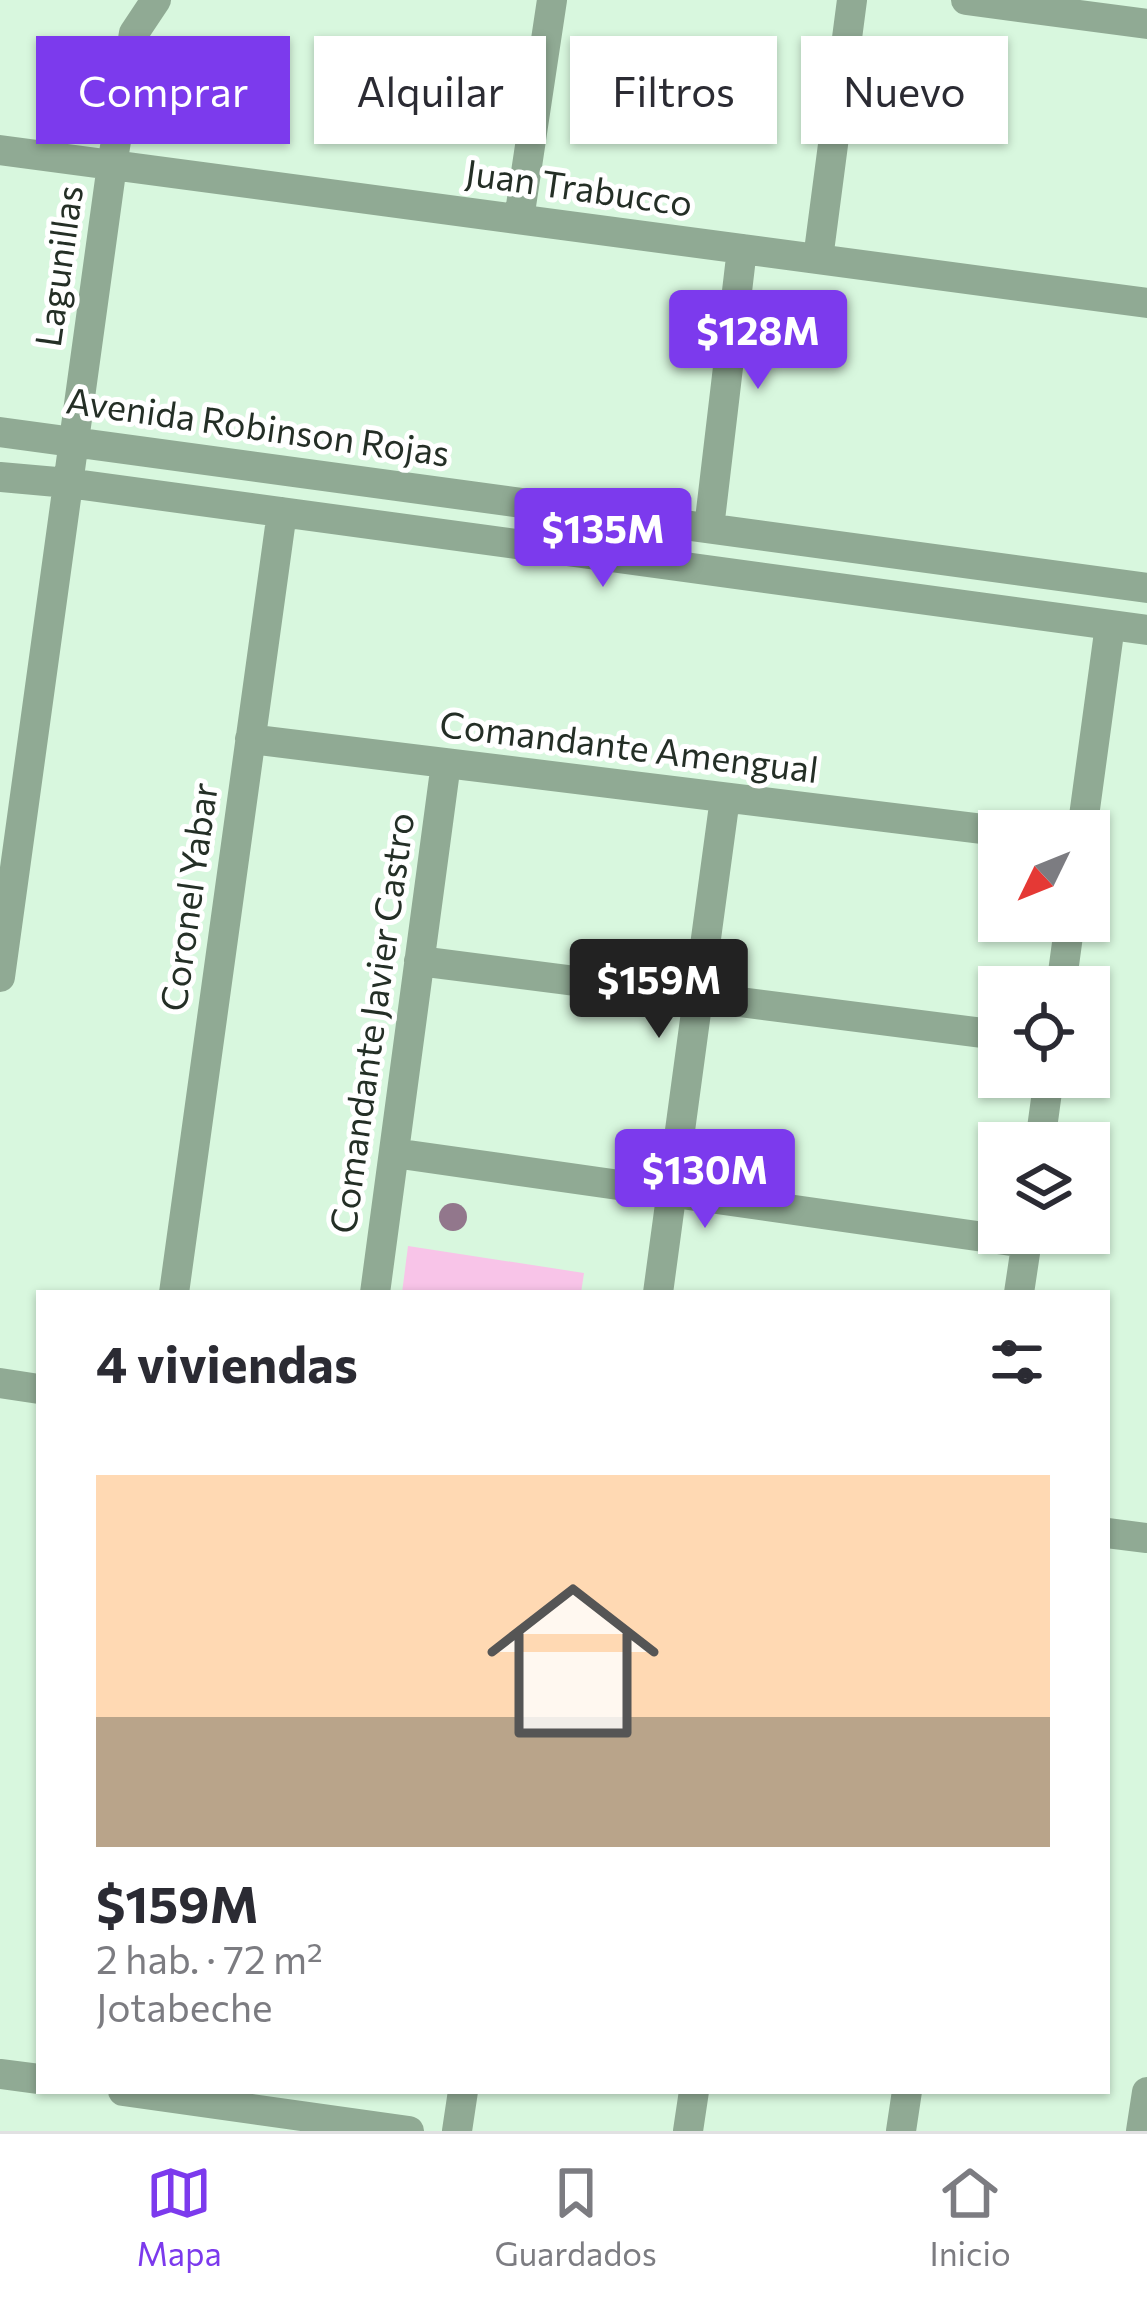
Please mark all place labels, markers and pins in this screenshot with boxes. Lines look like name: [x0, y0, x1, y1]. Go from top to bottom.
pin: $128M: [674, 290, 842, 392]
pin: $135M: [519, 488, 687, 590]
pin: $159M: [575, 939, 743, 1041]
pin: $130M: [621, 1129, 789, 1231]

